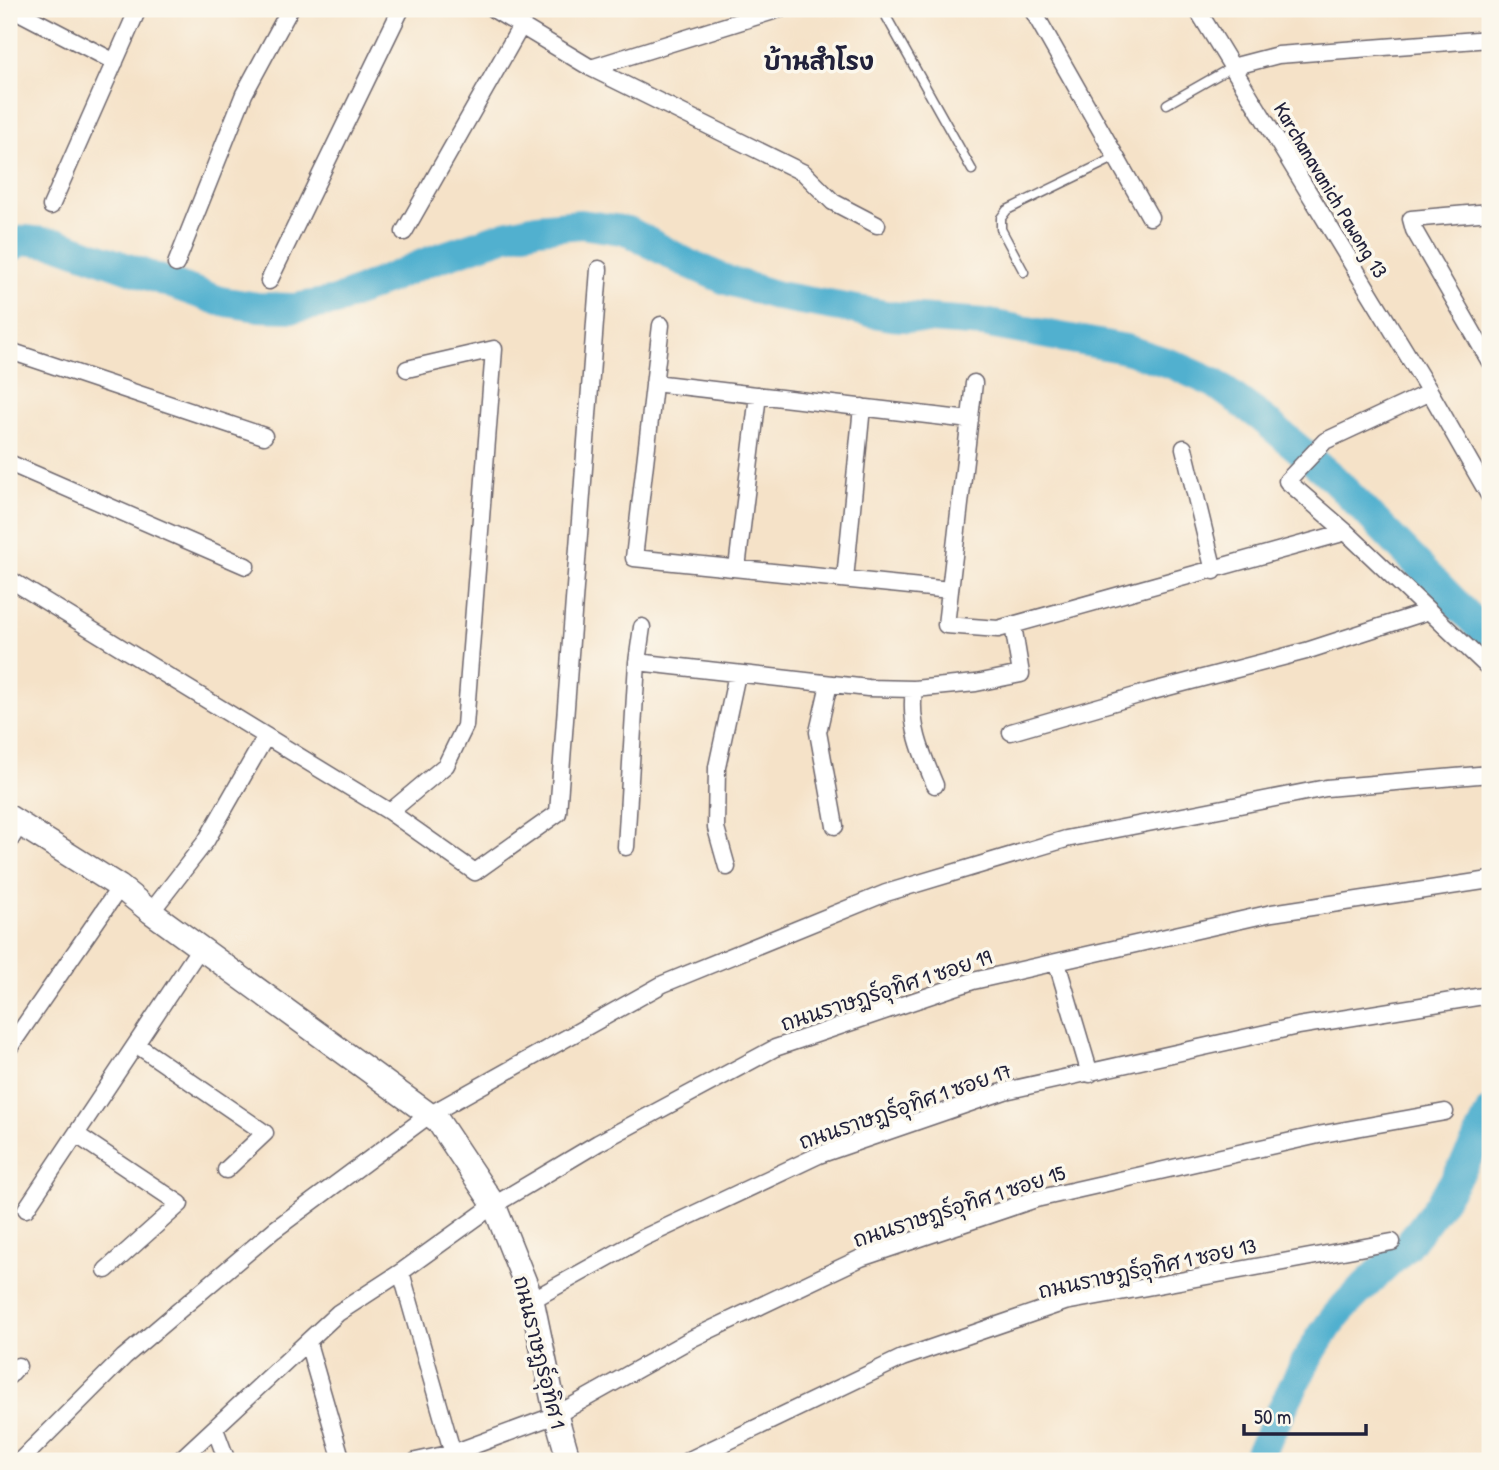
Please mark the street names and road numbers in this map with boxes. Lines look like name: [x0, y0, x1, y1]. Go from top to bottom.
street label: Karchanavanich Pawong 13: [1267, 97, 1395, 283]
street label: ถนนราษฎร์อุทิศ 1 ซอย 19: [777, 942, 996, 1040]
street label: ถนนราษฎร์อุทิศ 1 ซอย 17: [795, 1056, 1016, 1158]
street label: ถนนราษฎร์อุทิศ 1 ซอย 15: [849, 1158, 1070, 1256]
street label: ถนนราษฎร์อุทิศ 1 ซอย 13: [1035, 1231, 1259, 1307]
street label: ถนนราษฎร์อุทิศ 1: [505, 1273, 573, 1432]

